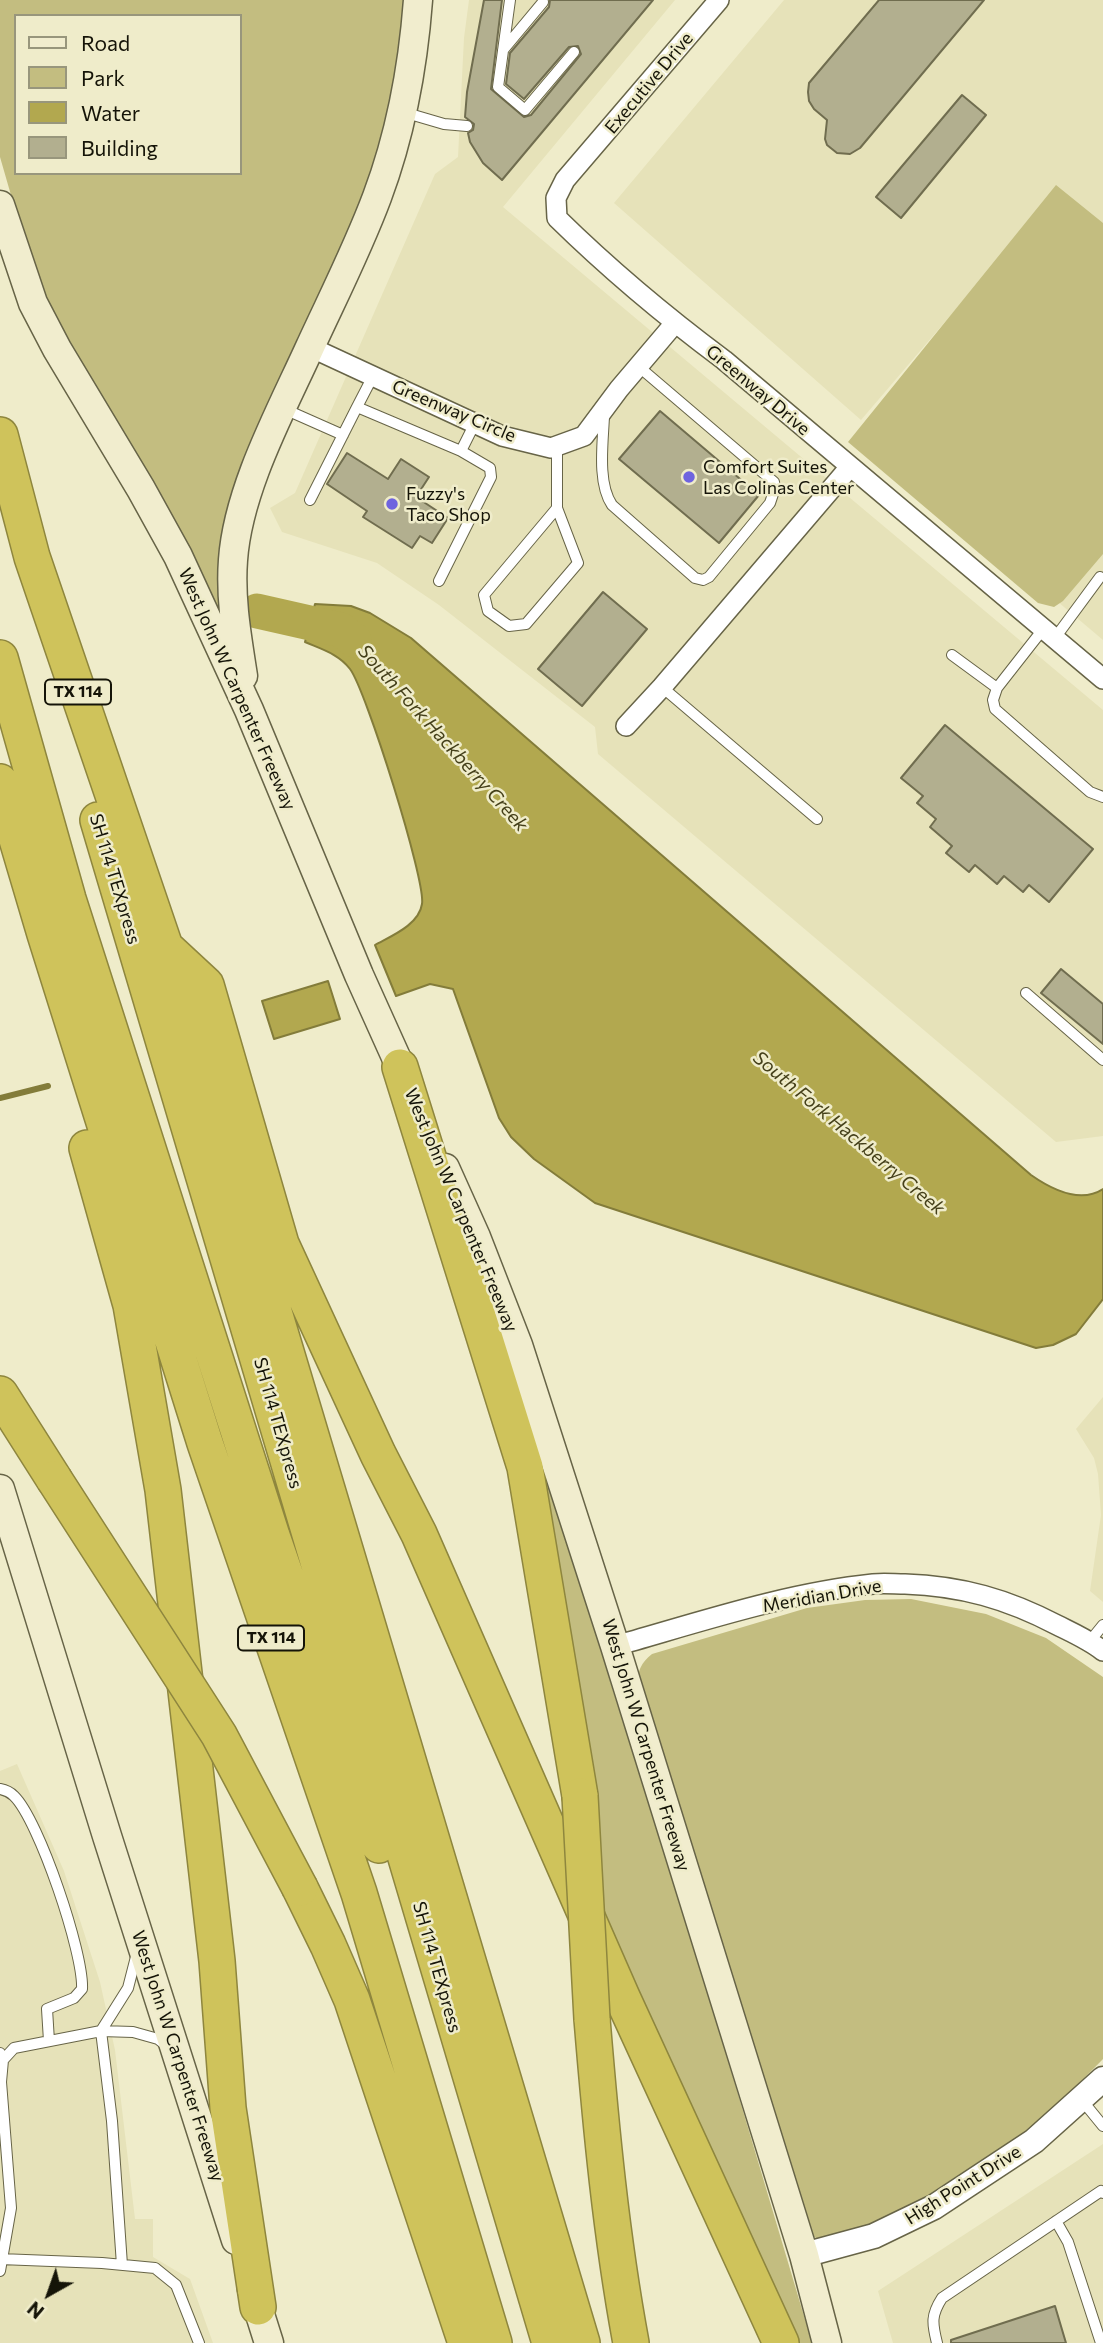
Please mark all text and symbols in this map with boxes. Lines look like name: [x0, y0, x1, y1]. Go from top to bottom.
legend: [14, 14, 242, 175]
street label: Executive Drive: [600, 28, 698, 138]
text: Road: [81, 30, 130, 55]
text: Park: [81, 65, 125, 90]
text: Water: [81, 100, 140, 125]
text: Building: [81, 135, 158, 160]
street label: Greenway Drive: [702, 340, 814, 440]
street label: Greenway Circle: [389, 375, 519, 447]
place label: Comfort Suites Las Colinas Center: [703, 456, 854, 498]
marker: Comfort Suites Las Colinas Center: [681, 469, 697, 485]
place label: Fuzzy's Taco Shop: [406, 483, 491, 526]
marker: Fuzzy's Taco Shop: [384, 496, 400, 512]
street label: West John W Carpenter Freeway: [174, 565, 300, 813]
water label: South Fork Hackberry Creek: [353, 640, 533, 836]
road number: TX 114: [45, 680, 111, 705]
street label: SH 114 TEXpress: [85, 811, 145, 947]
water label: South Fork Hackberry Creek: [749, 1046, 949, 1220]
street label: West John W Carpenter Freeway: [400, 1085, 522, 1335]
street label: SH 114 TEXpress: [249, 1355, 307, 1491]
street label: Meridian Drive: [761, 1575, 883, 1617]
street label: West John W Carpenter Freeway: [597, 1616, 695, 1874]
road number: TX 114: [238, 1626, 304, 1650]
street label: SH 114 TEXpress: [408, 1899, 466, 2035]
street label: West John W Carpenter Freeway: [127, 1928, 229, 2184]
street label: High Point Drive: [901, 2141, 1025, 2229]
north arrow: [14, 2259, 84, 2329]
text: N: [22, 2297, 48, 2324]

